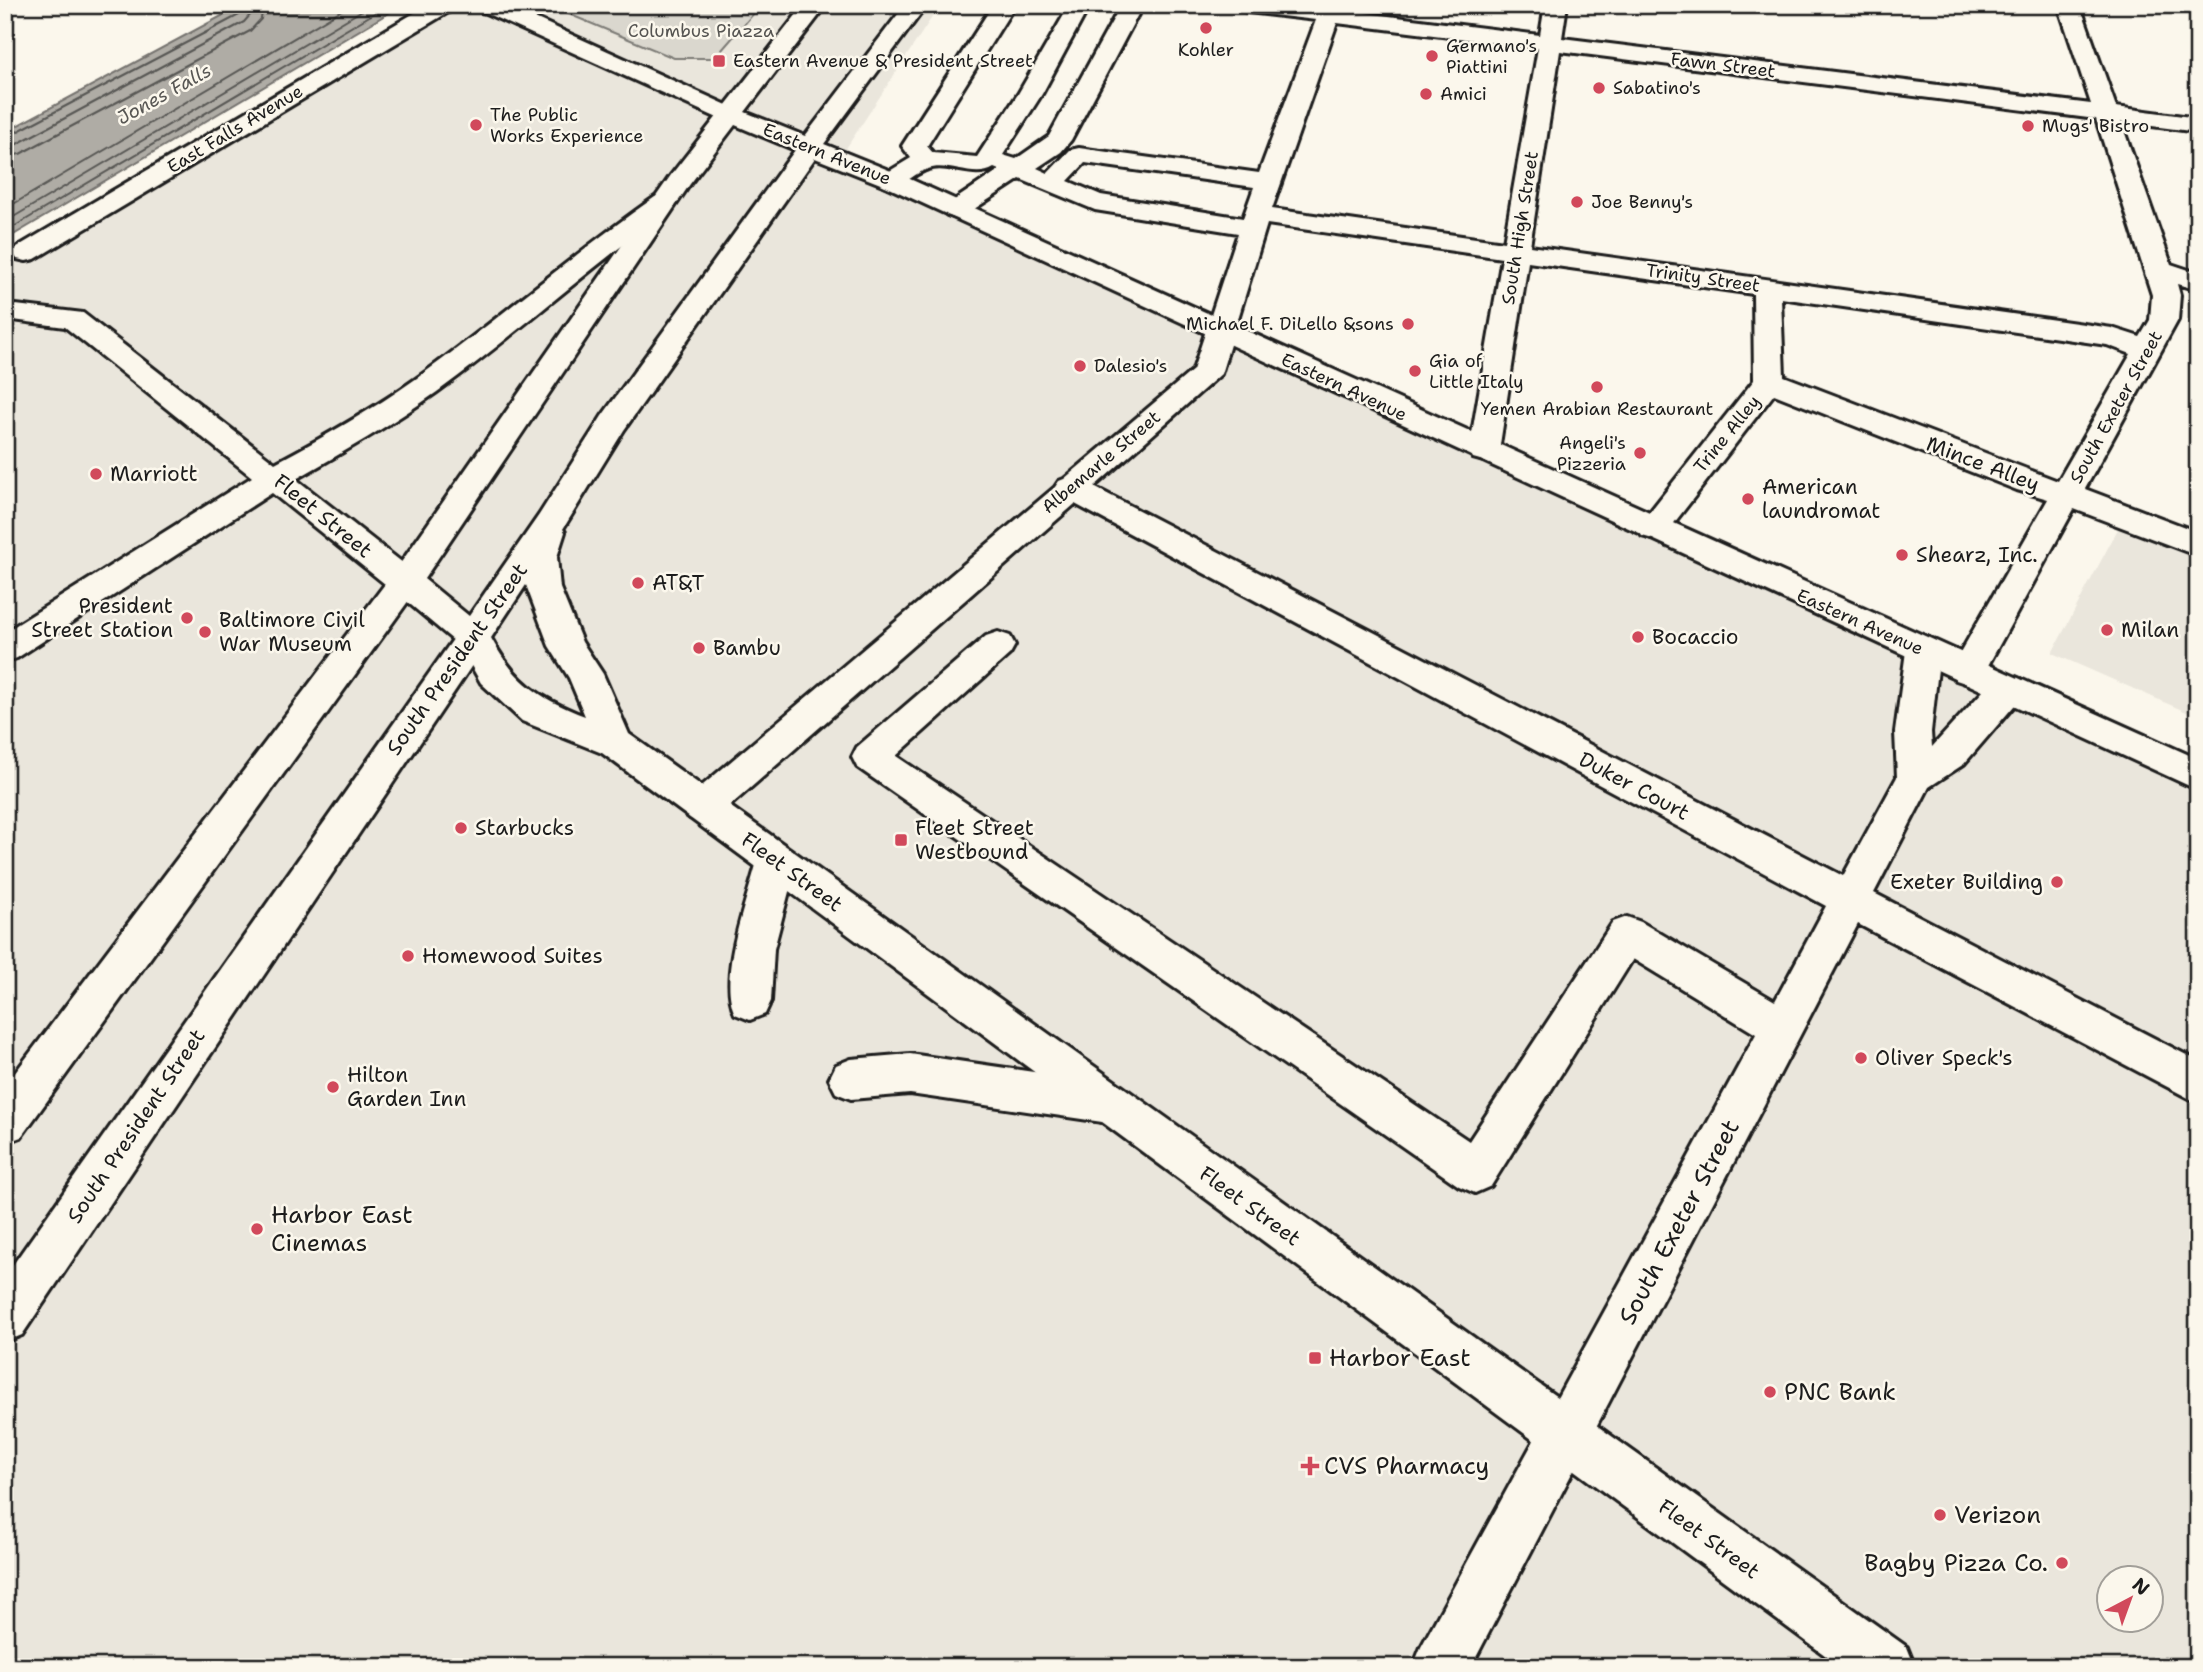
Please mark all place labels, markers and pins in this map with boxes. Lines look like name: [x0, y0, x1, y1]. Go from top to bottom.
marker: Kohler: [1198, 20, 1214, 36]
place label: Germano's Piattini: [1446, 34, 1537, 79]
place label: Kohler: [1178, 38, 1234, 62]
marker: Germano's Piattini: [1424, 48, 1440, 64]
place label: Eastern Avenue & President Street: [733, 49, 1033, 73]
marker: Eastern Avenue & President Street: [711, 53, 727, 69]
place label: Sabatino's: [1613, 76, 1701, 100]
marker: Sabatino's: [1591, 80, 1607, 96]
place label: Amici: [1440, 82, 1487, 106]
marker: Amici: [1418, 86, 1434, 102]
place label: The Public Works Experience: [490, 103, 644, 148]
place label: Mugs' Bistro: [2042, 114, 2149, 138]
marker: The Public Works Experience: [468, 117, 484, 133]
marker: Mugs' Bistro: [2020, 118, 2036, 134]
place label: Joe Benny's: [1591, 190, 1693, 214]
marker: Joe Benny's: [1569, 194, 1585, 210]
place label: Michael F. DiLello &sons: [1186, 312, 1394, 336]
marker: Michael F. DiLello &sons: [1400, 316, 1416, 332]
place label: Gia of Little Italy: [1429, 349, 1524, 394]
place label: Dalesio's: [1094, 354, 1168, 378]
marker: Dalesio's: [1072, 358, 1088, 374]
marker: Gia of Little Italy: [1407, 363, 1423, 379]
marker: Yemen Arabian Restaurant: [1589, 379, 1605, 395]
place label: Yemen Arabian Restaurant: [1481, 397, 1714, 421]
place label: Angeli's Pizzeria: [1557, 431, 1626, 476]
marker: Angeli's Pizzeria: [1632, 445, 1648, 461]
place label: Marriott: [110, 460, 198, 488]
marker: Marriott: [88, 466, 104, 482]
place label: American laundromat: [1762, 473, 1880, 525]
marker: American laundromat: [1740, 491, 1756, 507]
place label: Shearz, Inc.: [1916, 541, 2038, 569]
marker: Shearz, Inc.: [1894, 547, 1910, 563]
place label: AT&T: [652, 569, 705, 597]
marker: AT&T: [630, 575, 646, 591]
place label: President Street Station: [31, 592, 173, 644]
place label: Baltimore Civil War Museum: [219, 606, 365, 658]
marker: President Street Station: [179, 610, 195, 626]
place label: Milan: [2121, 616, 2179, 644]
marker: Milan: [2099, 622, 2115, 638]
place label: Bocaccio: [1652, 623, 1739, 651]
marker: Baltimore Civil War Museum: [197, 624, 213, 640]
marker: Bocaccio: [1630, 629, 1646, 645]
place label: Bambu: [713, 634, 781, 662]
marker: Bambu: [691, 640, 707, 656]
place label: Starbucks: [475, 814, 574, 842]
place label: Fleet Street Westbound: [915, 814, 1034, 866]
marker: Starbucks: [453, 820, 469, 836]
marker: Fleet Street Westbound: [893, 832, 909, 848]
place label: Exeter Building: [1890, 868, 2043, 896]
marker: Exeter Building: [2049, 874, 2065, 890]
place label: Homewood Suites: [422, 942, 603, 970]
marker: Homewood Suites: [400, 948, 416, 964]
place label: Oliver Speck's: [1875, 1044, 2013, 1072]
marker: Oliver Speck's: [1853, 1050, 1869, 1066]
place label: Hilton Garden Inn: [347, 1061, 466, 1113]
marker: Hilton Garden Inn: [325, 1079, 341, 1095]
place label: Harbor East Cinemas: [271, 1199, 413, 1259]
marker: Harbor East Cinemas: [249, 1221, 265, 1237]
place label: Harbor East: [1329, 1342, 1471, 1374]
marker: Harbor East: [1307, 1350, 1323, 1366]
place label: PNC Bank: [1784, 1376, 1896, 1408]
marker: PNC Bank: [1762, 1384, 1778, 1400]
place label: CVS Pharmacy: [1324, 1450, 1489, 1482]
marker: CVS Pharmacy: [1302, 1458, 1318, 1474]
place label: Verizon: [1954, 1499, 2041, 1531]
marker: Verizon: [1932, 1507, 1948, 1523]
place label: Bagby Pizza Co.: [1864, 1547, 2048, 1579]
marker: Bagby Pizza Co.: [2054, 1555, 2070, 1571]

